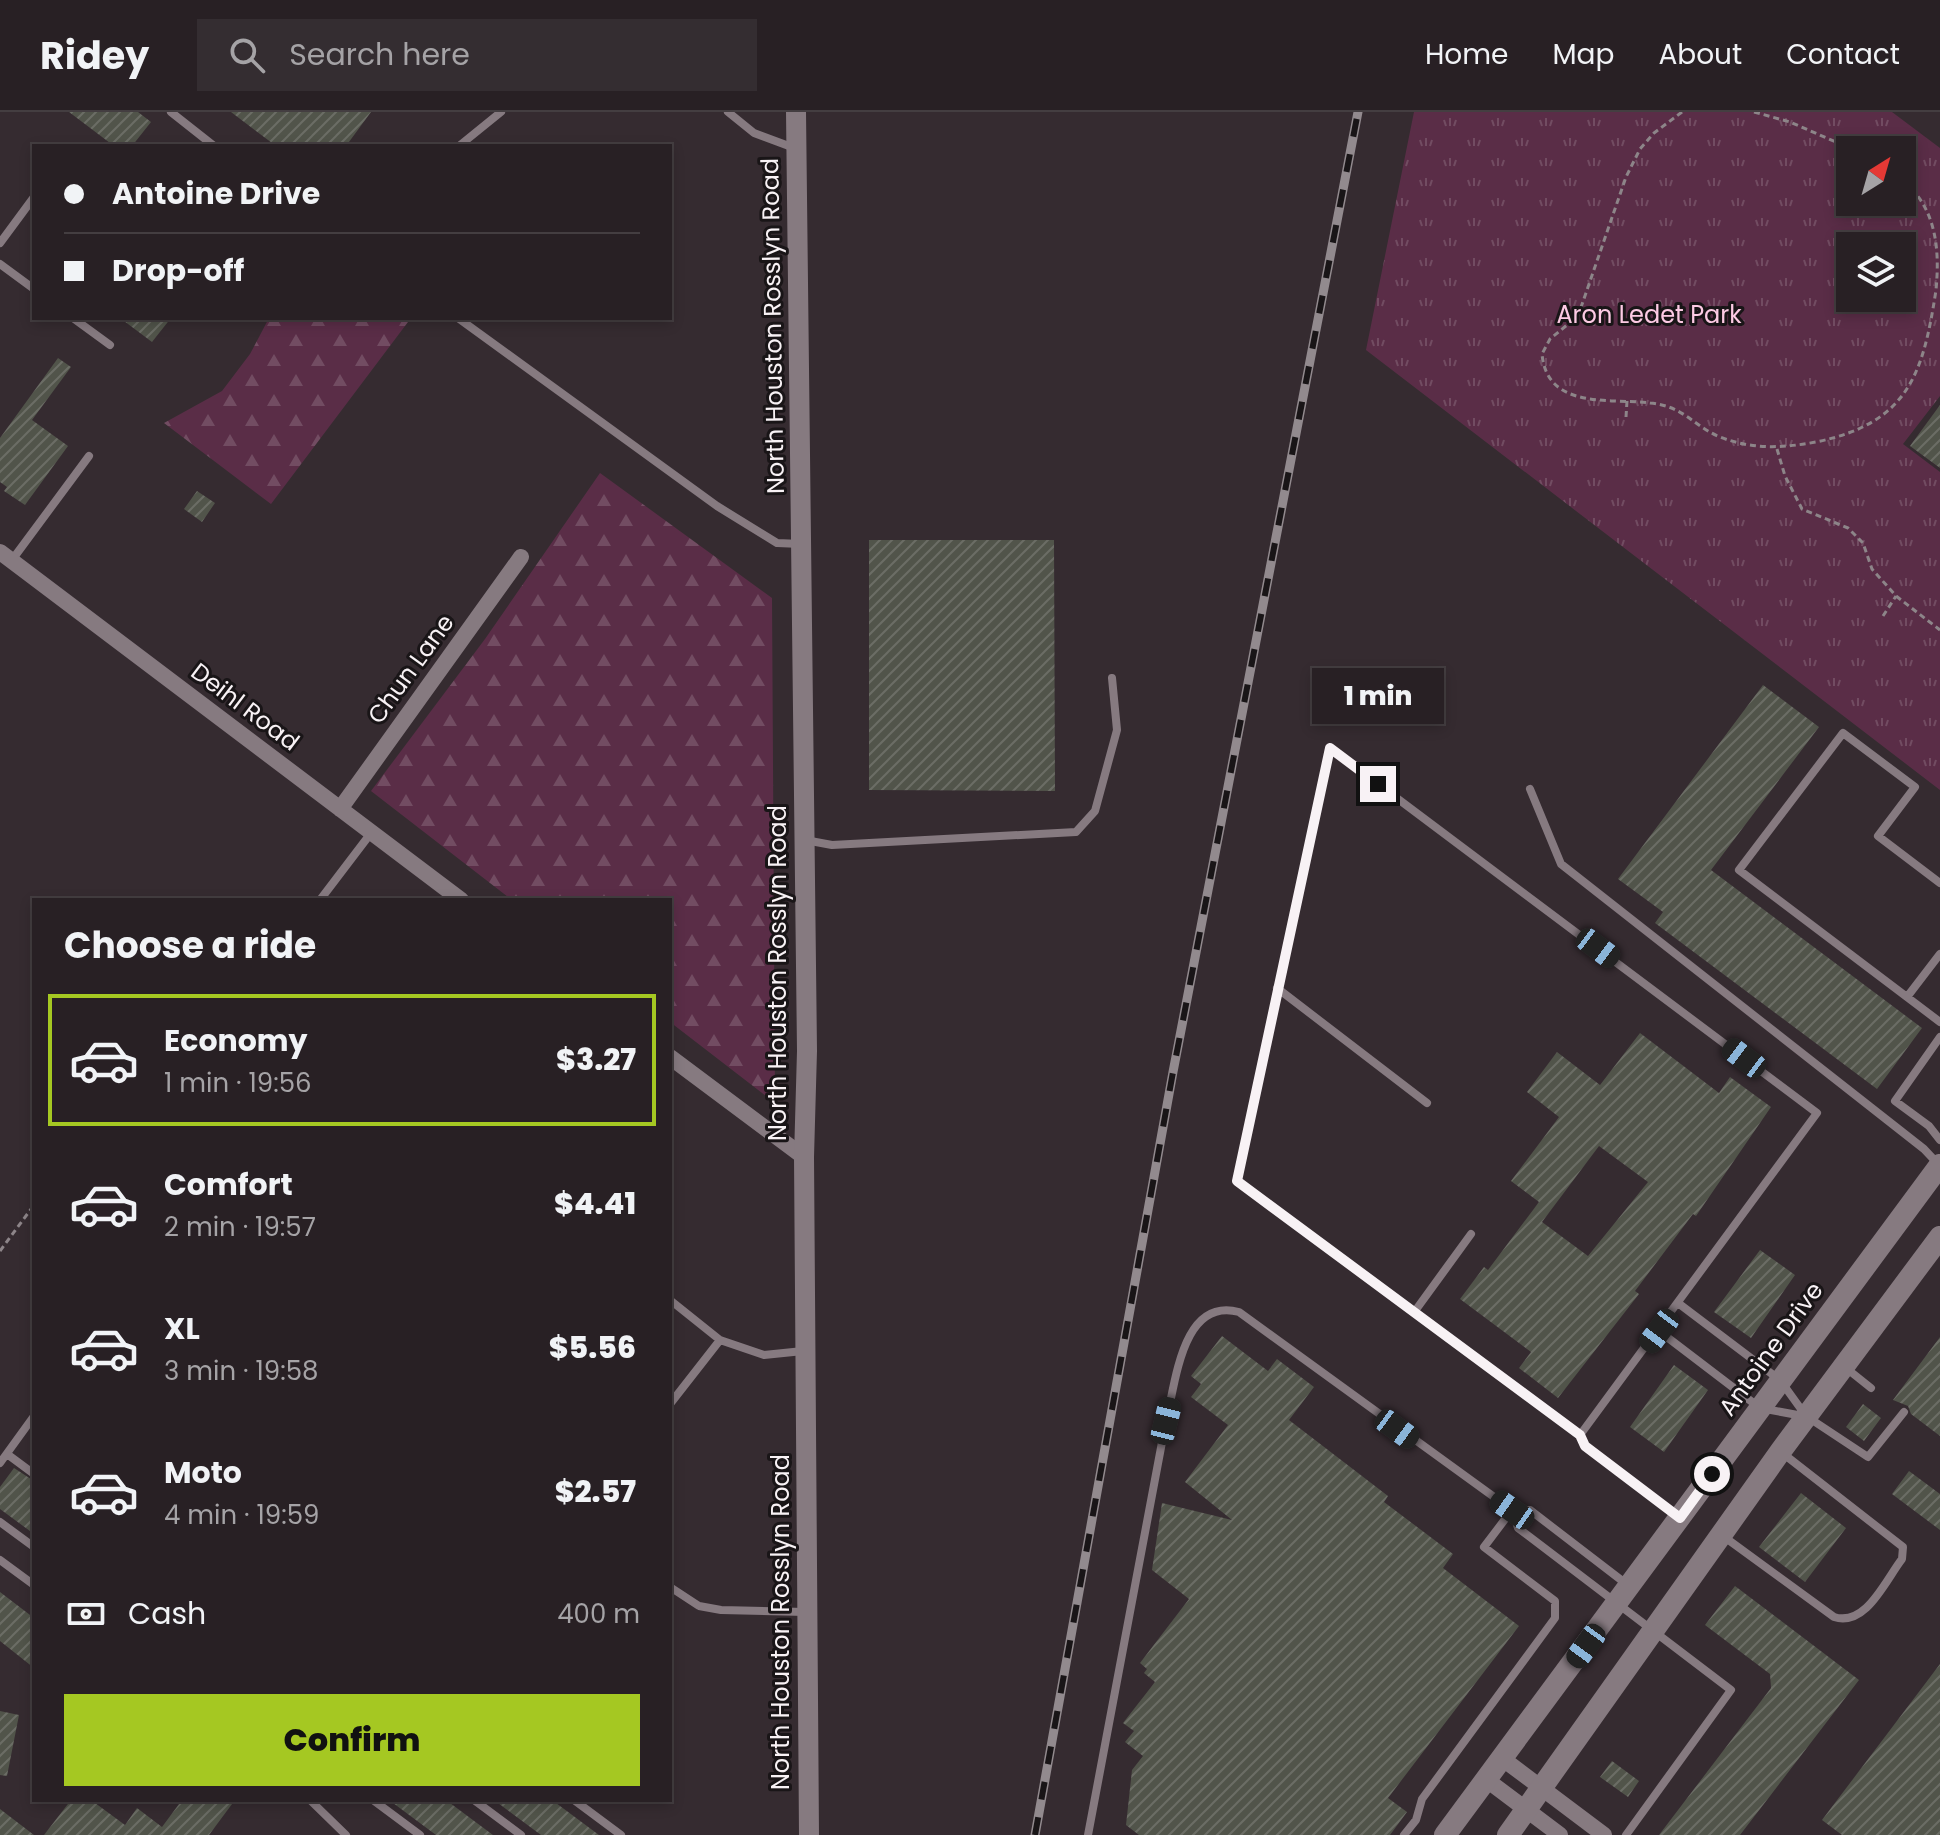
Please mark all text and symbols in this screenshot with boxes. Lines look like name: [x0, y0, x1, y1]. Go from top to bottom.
search box: [197, 19, 757, 91]
text: Ridey: [40, 29, 149, 82]
icon: search: [225, 33, 269, 77]
text: Search here: [289, 33, 470, 76]
text: Home: [1425, 35, 1508, 74]
text: Map: [1552, 35, 1614, 74]
text: About: [1658, 35, 1742, 74]
text: Contact: [1786, 35, 1900, 74]
north arrow: [1836, 136, 1916, 216]
map controls: [1836, 136, 1916, 312]
street label: North Houston Rosslyn Road: [753, 158, 792, 494]
text: Antoine Drive: [112, 172, 320, 215]
button: layers: [1836, 232, 1916, 312]
text: Drop-off: [112, 249, 244, 292]
park label: Aron Ledet Park: [1556, 298, 1742, 331]
street label: Chun Lane: [360, 607, 462, 730]
street label: Deihl Road: [184, 655, 306, 758]
callout: 1 min: [1312, 668, 1444, 724]
text: 1 min: [1344, 678, 1412, 714]
route end: [1360, 766, 1396, 802]
street label: North Houston Rosslyn Road: [761, 805, 794, 1141]
text: Choose a ride: [64, 920, 316, 971]
car: [1572, 924, 1624, 972]
text: Economy: [164, 1019, 308, 1062]
icon: car: [68, 1024, 140, 1096]
car: [1718, 1034, 1770, 1082]
text: $3.27: [556, 1038, 636, 1081]
text: 1 min · 19:56: [164, 1065, 312, 1101]
text: Comfort: [164, 1163, 293, 1206]
icon: car: [68, 1168, 140, 1240]
text: $4.41: [554, 1182, 636, 1225]
text: 2 min · 19:57: [164, 1209, 316, 1245]
street label: Antoine Drive: [1711, 1275, 1830, 1422]
car: [1635, 1305, 1683, 1357]
text: XL: [164, 1307, 200, 1350]
icon: car: [68, 1312, 140, 1384]
text: $5.56: [549, 1326, 636, 1369]
text: 3 min · 19:58: [164, 1353, 318, 1389]
car: [1149, 1395, 1183, 1447]
car: [1371, 1405, 1423, 1453]
text: Moto: [164, 1451, 242, 1494]
street label: North Houston Rosslyn Road: [764, 1454, 797, 1790]
icon: car: [68, 1456, 140, 1528]
route start: [1694, 1456, 1730, 1492]
text: $2.57: [555, 1470, 636, 1513]
car: [1485, 1486, 1539, 1534]
text: 4 min · 19:59: [164, 1497, 319, 1533]
icon: cash: [64, 1592, 108, 1636]
text: Cash: [128, 1592, 206, 1635]
text: 400 m: [557, 1596, 640, 1632]
car: [1562, 1620, 1610, 1672]
button: Confirm: [64, 1694, 640, 1786]

